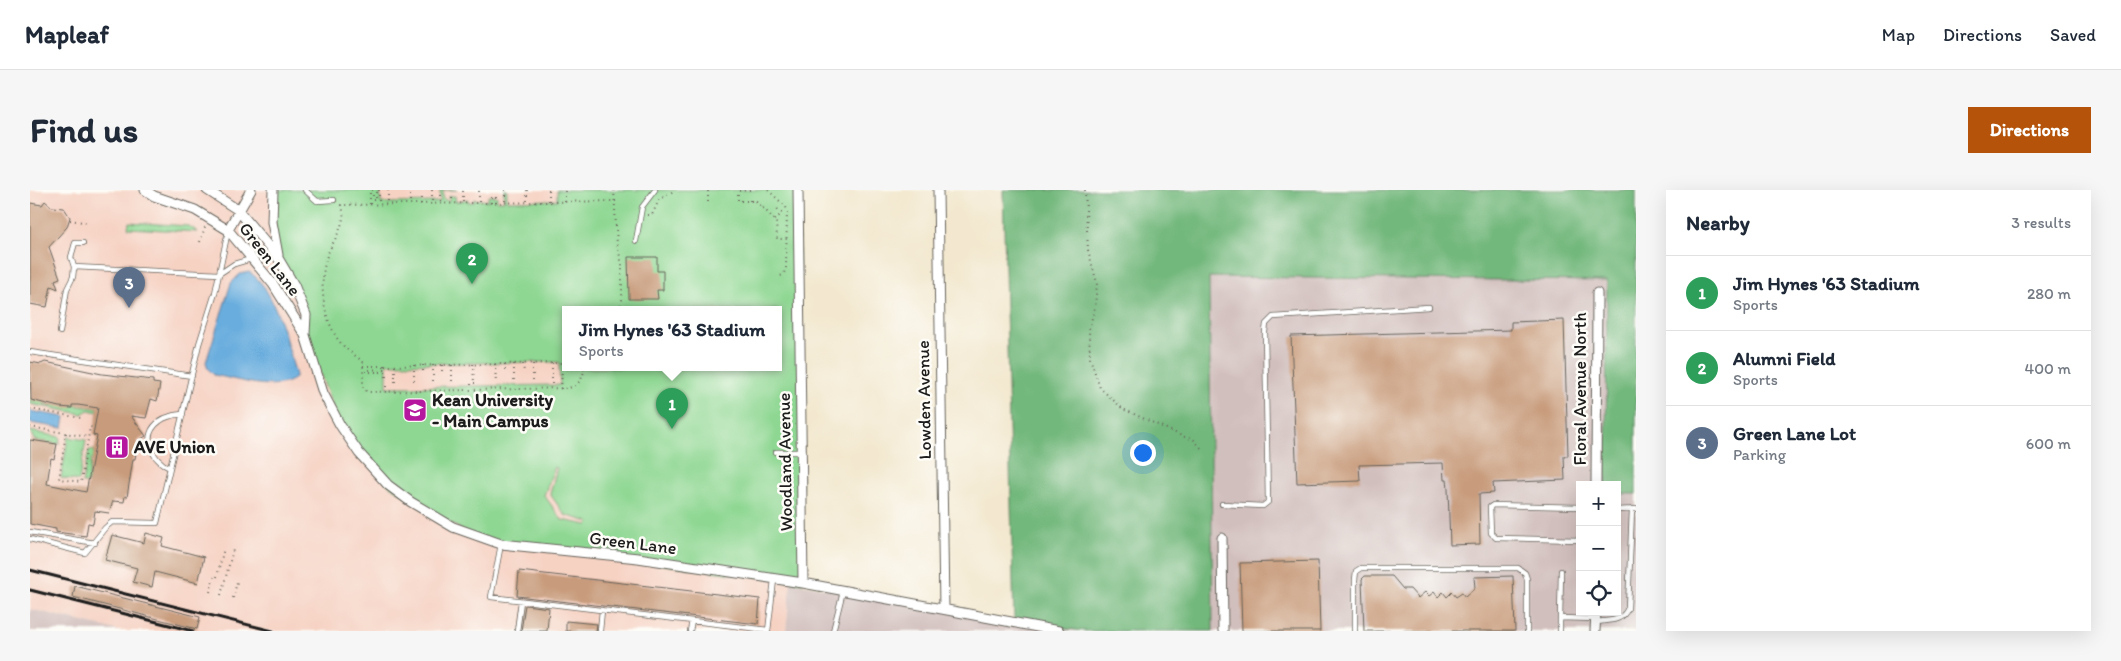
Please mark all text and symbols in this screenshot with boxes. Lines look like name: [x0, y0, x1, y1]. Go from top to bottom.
text: Mapleaf: [25, 20, 109, 49]
text: Map: [1882, 24, 1915, 46]
text: Directions: [1943, 24, 2022, 46]
text: Saved: [2050, 24, 2096, 46]
button: Directions: [1968, 107, 2091, 153]
text: Find us: [30, 109, 138, 151]
text: Nearby: [1686, 210, 1750, 235]
text: 3 results: [2011, 213, 2071, 232]
street label: Green Lane: [234, 218, 306, 300]
pin: 2: [456, 243, 488, 284]
pin: 3: [113, 267, 145, 308]
text: Jim Hynes '63 Stadium: [1733, 272, 1920, 295]
text: 1: [1698, 284, 1706, 303]
text: 280 m: [2027, 284, 2071, 303]
text: Sports: [1733, 295, 1778, 314]
popup: [562, 306, 782, 371]
street label: Floral Avenue North: [1569, 312, 1591, 466]
text: Jim Hynes '63 Stadium: [579, 318, 765, 341]
street label: Lowden Avenue: [912, 340, 936, 460]
text: Sports: [579, 341, 624, 360]
text: Alumni Field: [1733, 347, 1835, 370]
text: 2: [1698, 359, 1706, 378]
text: 400 m: [2025, 359, 2071, 378]
text: Sports: [1733, 370, 1778, 389]
pin: 1: [656, 388, 688, 429]
place label: Kean University - Main Campus: [432, 389, 554, 432]
street label: Woodland Avenue: [773, 392, 797, 532]
school or university icon: Kean University - Main Campus: [402, 397, 428, 423]
text: Green Lane Lot: [1733, 422, 1856, 445]
building icon: AVE Union: [104, 434, 130, 460]
text: 3: [1698, 434, 1706, 453]
text: 600 m: [2026, 434, 2071, 453]
place label: AVE Union: [133, 436, 215, 458]
your location: [1130, 440, 1156, 466]
text: Parking: [1733, 445, 1786, 464]
map controls: [1576, 481, 1621, 616]
button: +: [1576, 481, 1621, 526]
button: −: [1576, 526, 1621, 571]
street label: Green Lane: [588, 527, 678, 559]
button: locate: [1576, 571, 1621, 616]

